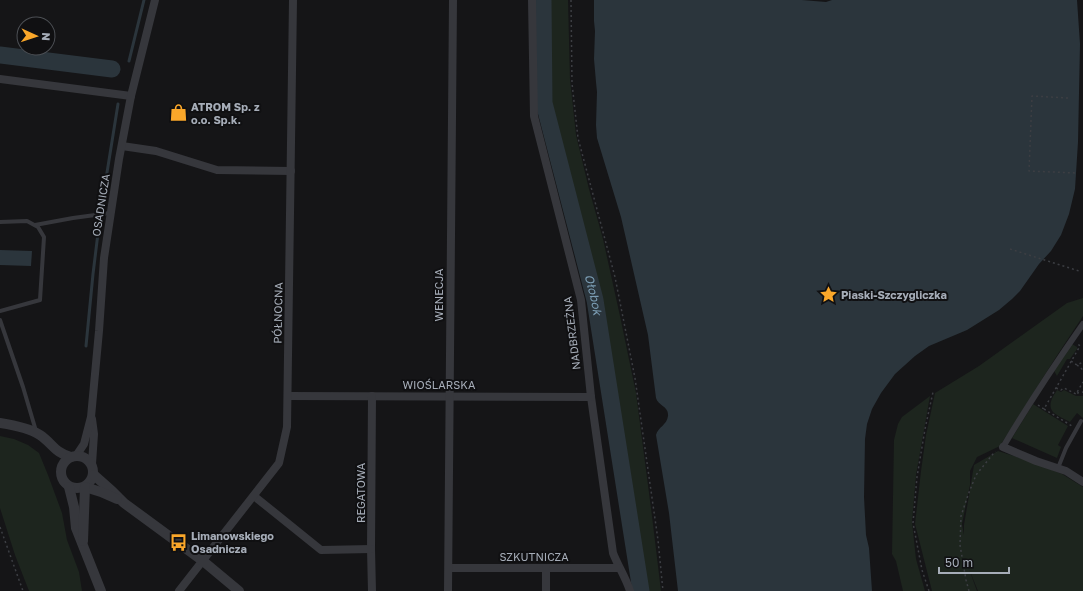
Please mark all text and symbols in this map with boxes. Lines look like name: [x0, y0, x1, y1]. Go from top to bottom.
north arrow: [16, 16, 56, 56]
text: N: [40, 32, 53, 41]
place label: ATROM Sp. z o.o. Sp.k.: [191, 100, 260, 126]
shop icon: ATROM Sp. z o.o. Sp.k.: [168, 103, 188, 123]
street label: OSADNICZA: [89, 172, 112, 237]
street label: WENECJA: [432, 268, 445, 321]
water label: Ołobok: [582, 273, 605, 317]
street label: PÓŁNOCNA: [270, 281, 285, 344]
place icon: Piaski-Szczygliczka: [818, 285, 838, 305]
place label: Piaski-Szczygliczka: [841, 288, 947, 301]
street label: NADBRZEŻNA: [560, 295, 582, 371]
street label: WIOŚLARSKA: [403, 378, 476, 391]
street label: REGATOWA: [354, 462, 367, 523]
place label: Limanowskiego Osadnicza: [191, 529, 274, 555]
bus stop icon: Limanowskiego Osadnicza: [168, 532, 188, 552]
scale bar: [939, 549, 1009, 575]
street label: SZKUTNICZA: [499, 550, 569, 563]
text: 50 m: [945, 555, 973, 570]

